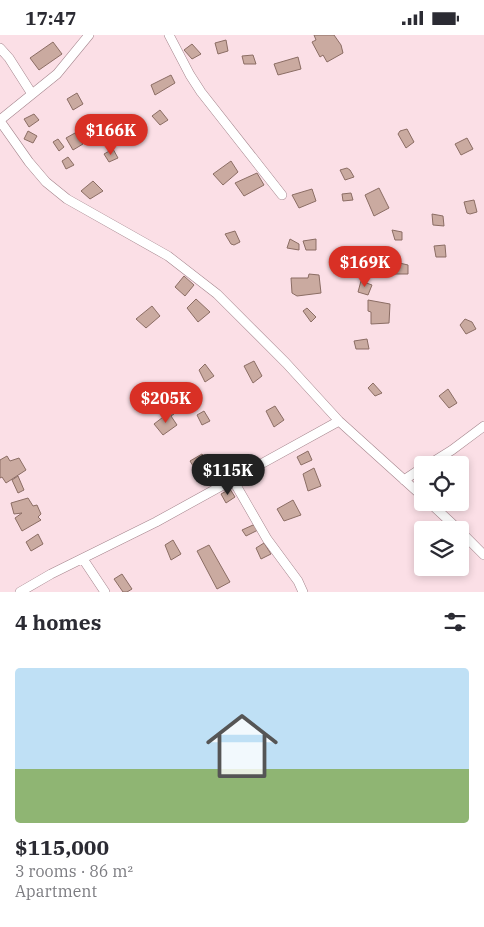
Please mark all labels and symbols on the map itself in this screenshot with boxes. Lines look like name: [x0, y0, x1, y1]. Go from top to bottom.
pin: $166K: [76, 113, 146, 156]
pin: $169K: [330, 245, 400, 288]
pin: $205K: [131, 381, 201, 424]
pin: $115K: [193, 453, 263, 496]

